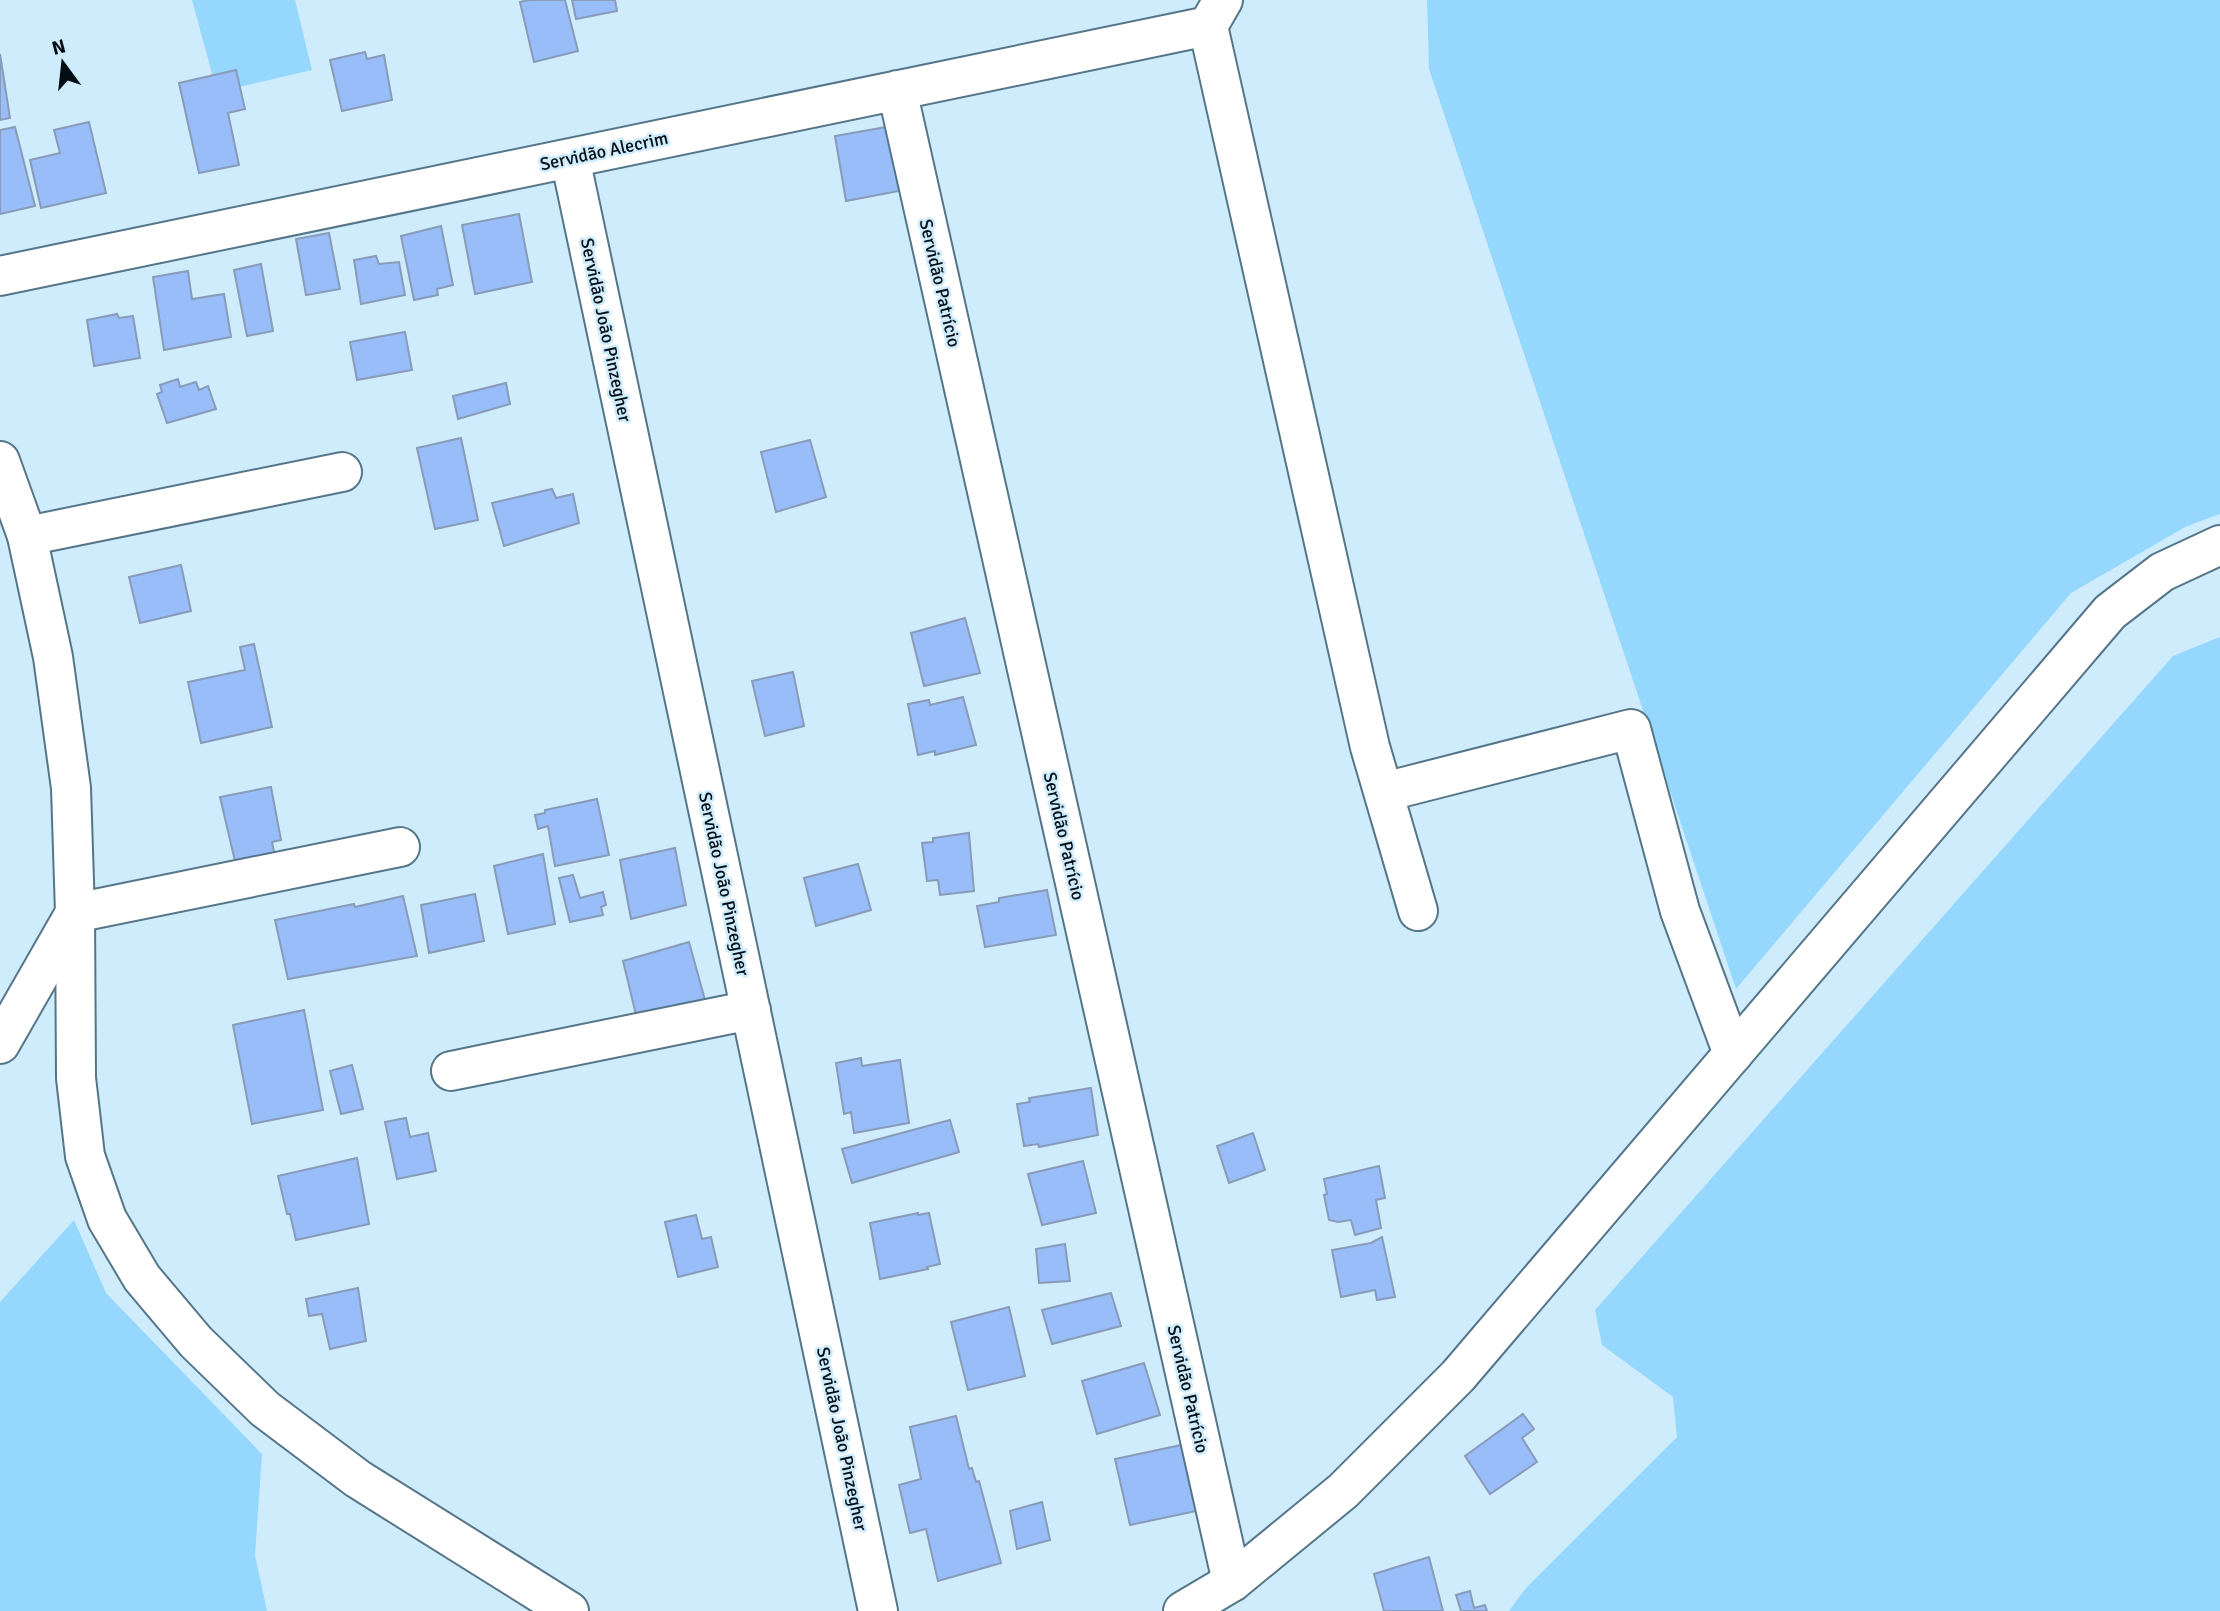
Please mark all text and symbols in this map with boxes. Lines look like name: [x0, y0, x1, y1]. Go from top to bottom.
north arrow: [28, 28, 98, 98]
text: N: [49, 34, 68, 61]
street label: Servidão Alecrim: [538, 127, 670, 175]
street label: Servidão Patrício: [915, 217, 965, 349]
street label: Servidão João Pinzegher: [576, 236, 636, 424]
street label: Servidão Patrício: [1039, 770, 1089, 902]
street label: Servidão João Pinzegher: [694, 790, 754, 978]
street label: Servidão Patrício: [1163, 1323, 1213, 1455]
street label: Servidão João Pinzegher: [812, 1345, 872, 1533]

